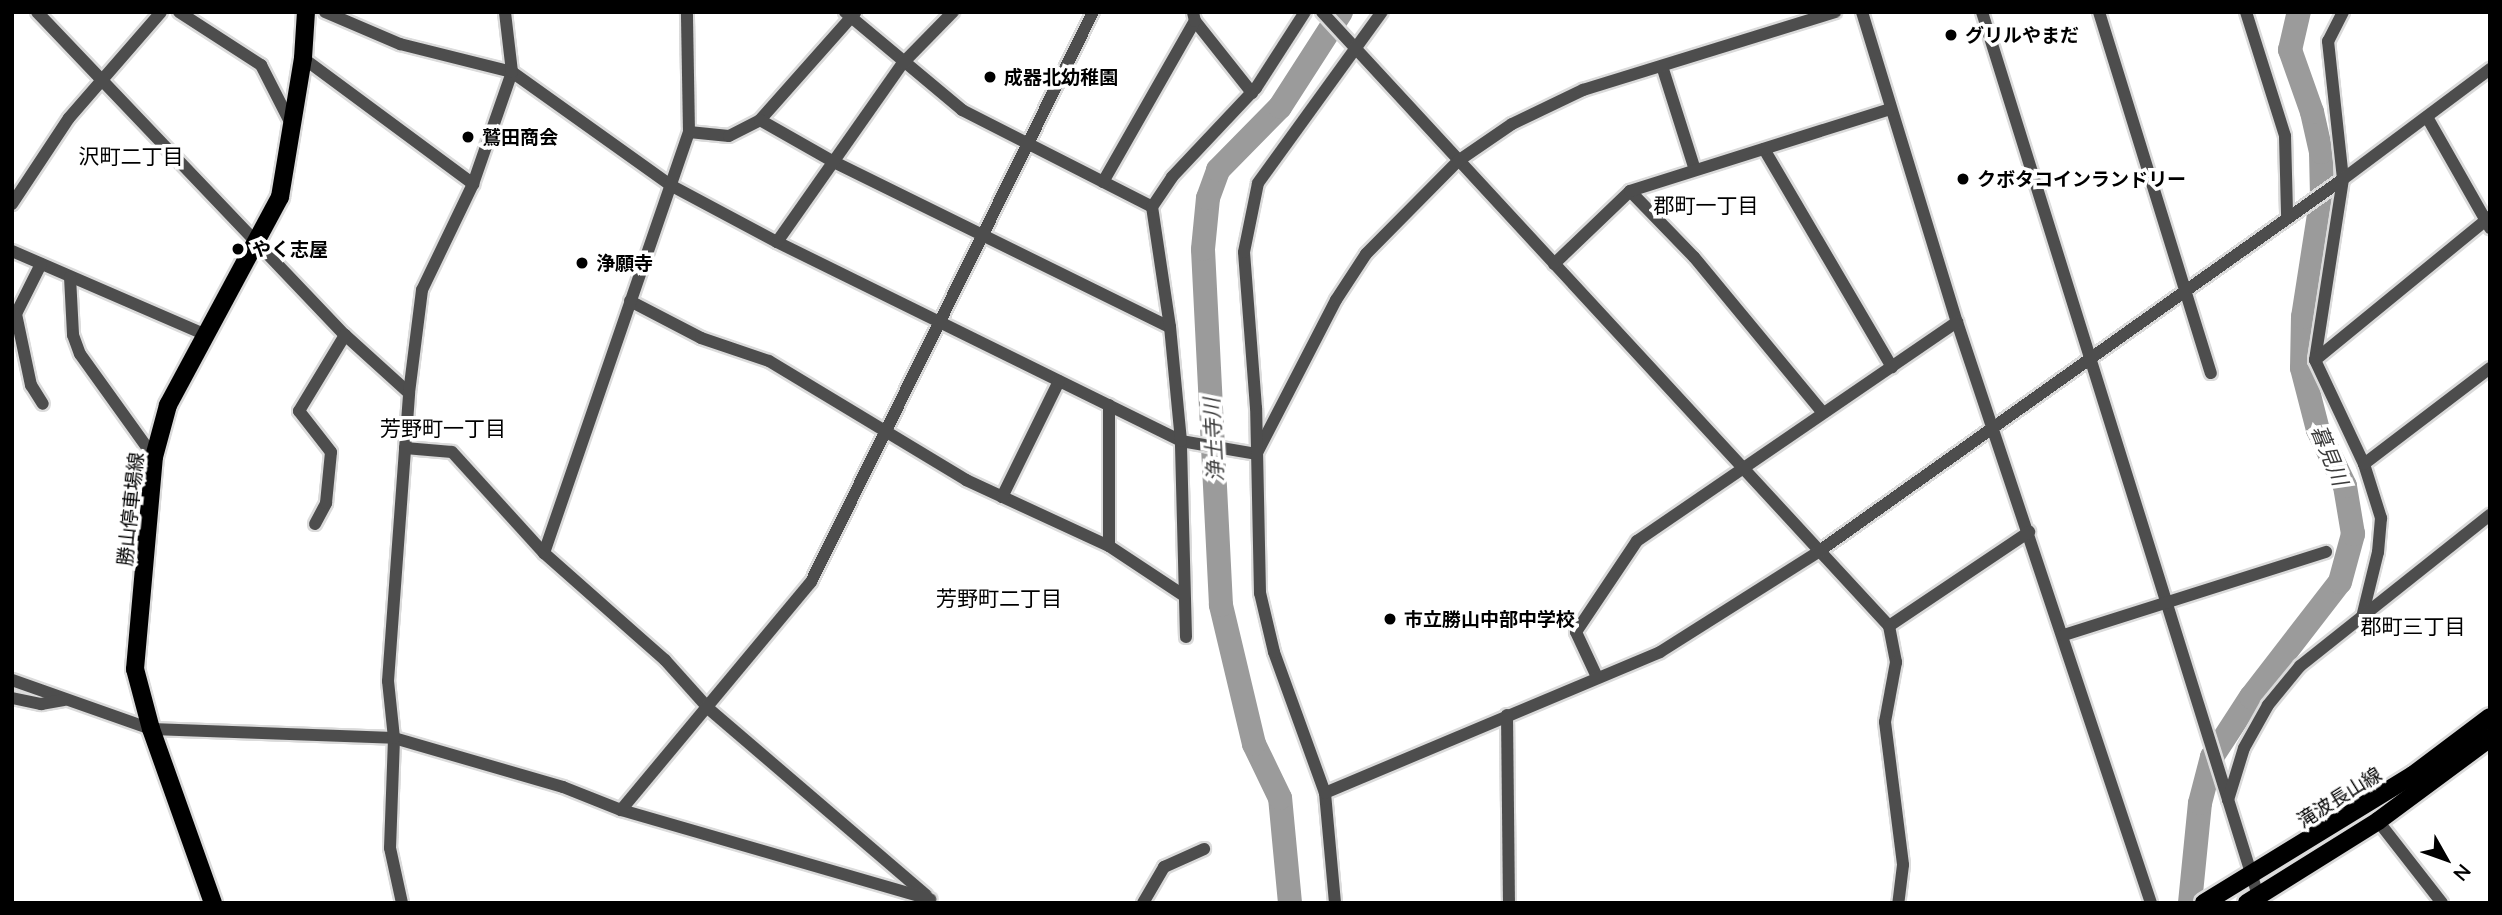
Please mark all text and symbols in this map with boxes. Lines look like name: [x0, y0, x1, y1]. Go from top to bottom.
place label: グリルやまだ: [1965, 24, 2079, 46]
marker: グリルやまだ: [1943, 27, 1959, 43]
place label: 成器北幼稚園: [1004, 66, 1118, 88]
marker: 成器北幼稚園: [982, 69, 998, 85]
place label: 鷲田商会: [482, 126, 558, 148]
marker: 鷲田商会: [460, 129, 476, 145]
district label: 沢町二丁目: [79, 143, 183, 169]
place label: クボタコインランドリー: [1977, 168, 2186, 190]
marker: クボタコインランドリー: [1955, 171, 1971, 187]
district label: 郡町一丁目: [1654, 192, 1758, 218]
place label: やく志屋: [252, 238, 328, 260]
marker: やく志屋: [230, 241, 246, 257]
place label: 浄願寺: [596, 252, 653, 274]
marker: 浄願寺: [574, 255, 590, 271]
water label: 浄土寺川: [1198, 397, 1228, 483]
district label: 芳野町一丁目: [380, 415, 506, 441]
water label: 暮見川: [2307, 421, 2353, 489]
street label: 勝山停車場線: [113, 451, 147, 567]
district label: 芳野町二丁目: [936, 585, 1062, 611]
place label: 市立勝山中部中学校: [1404, 608, 1575, 630]
marker: 市立勝山中部中学校: [1382, 611, 1398, 627]
district label: 郡町三丁目: [2361, 613, 2465, 639]
street label: 滝波長山線: [2293, 762, 2385, 832]
north arrow: [2411, 824, 2481, 894]
text: N: [2449, 860, 2476, 886]

